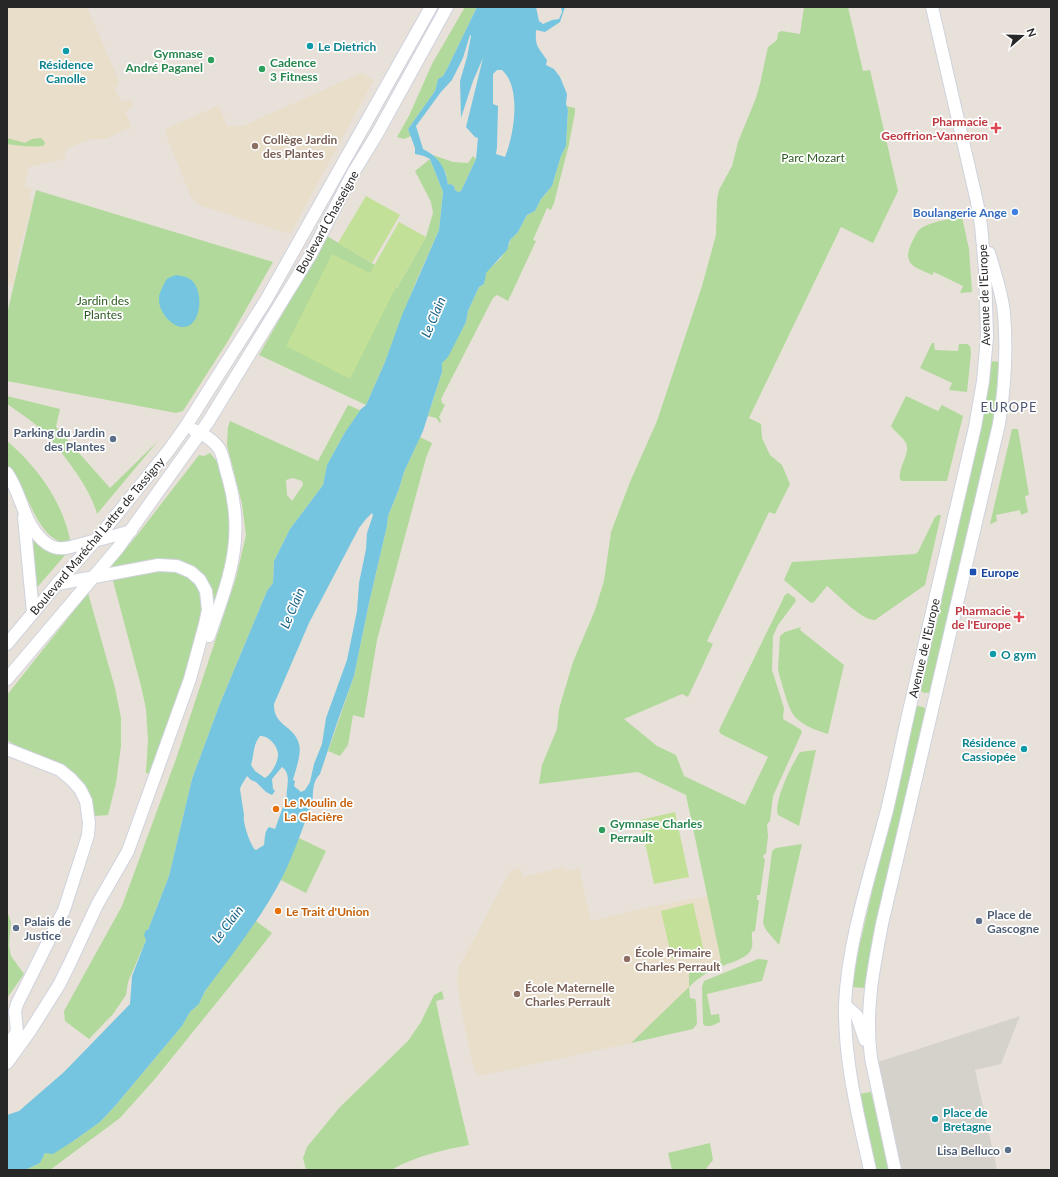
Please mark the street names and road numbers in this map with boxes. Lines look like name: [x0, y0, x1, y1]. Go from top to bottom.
street label: Boulevard Chasseigne: [292, 168, 362, 276]
street label: Avenue de l'Europe: [975, 244, 993, 346]
street label: Boulevard Maréchal Lattre de Tassigny: [27, 453, 168, 618]
street label: Avenue de l'Europe: [905, 597, 943, 699]

